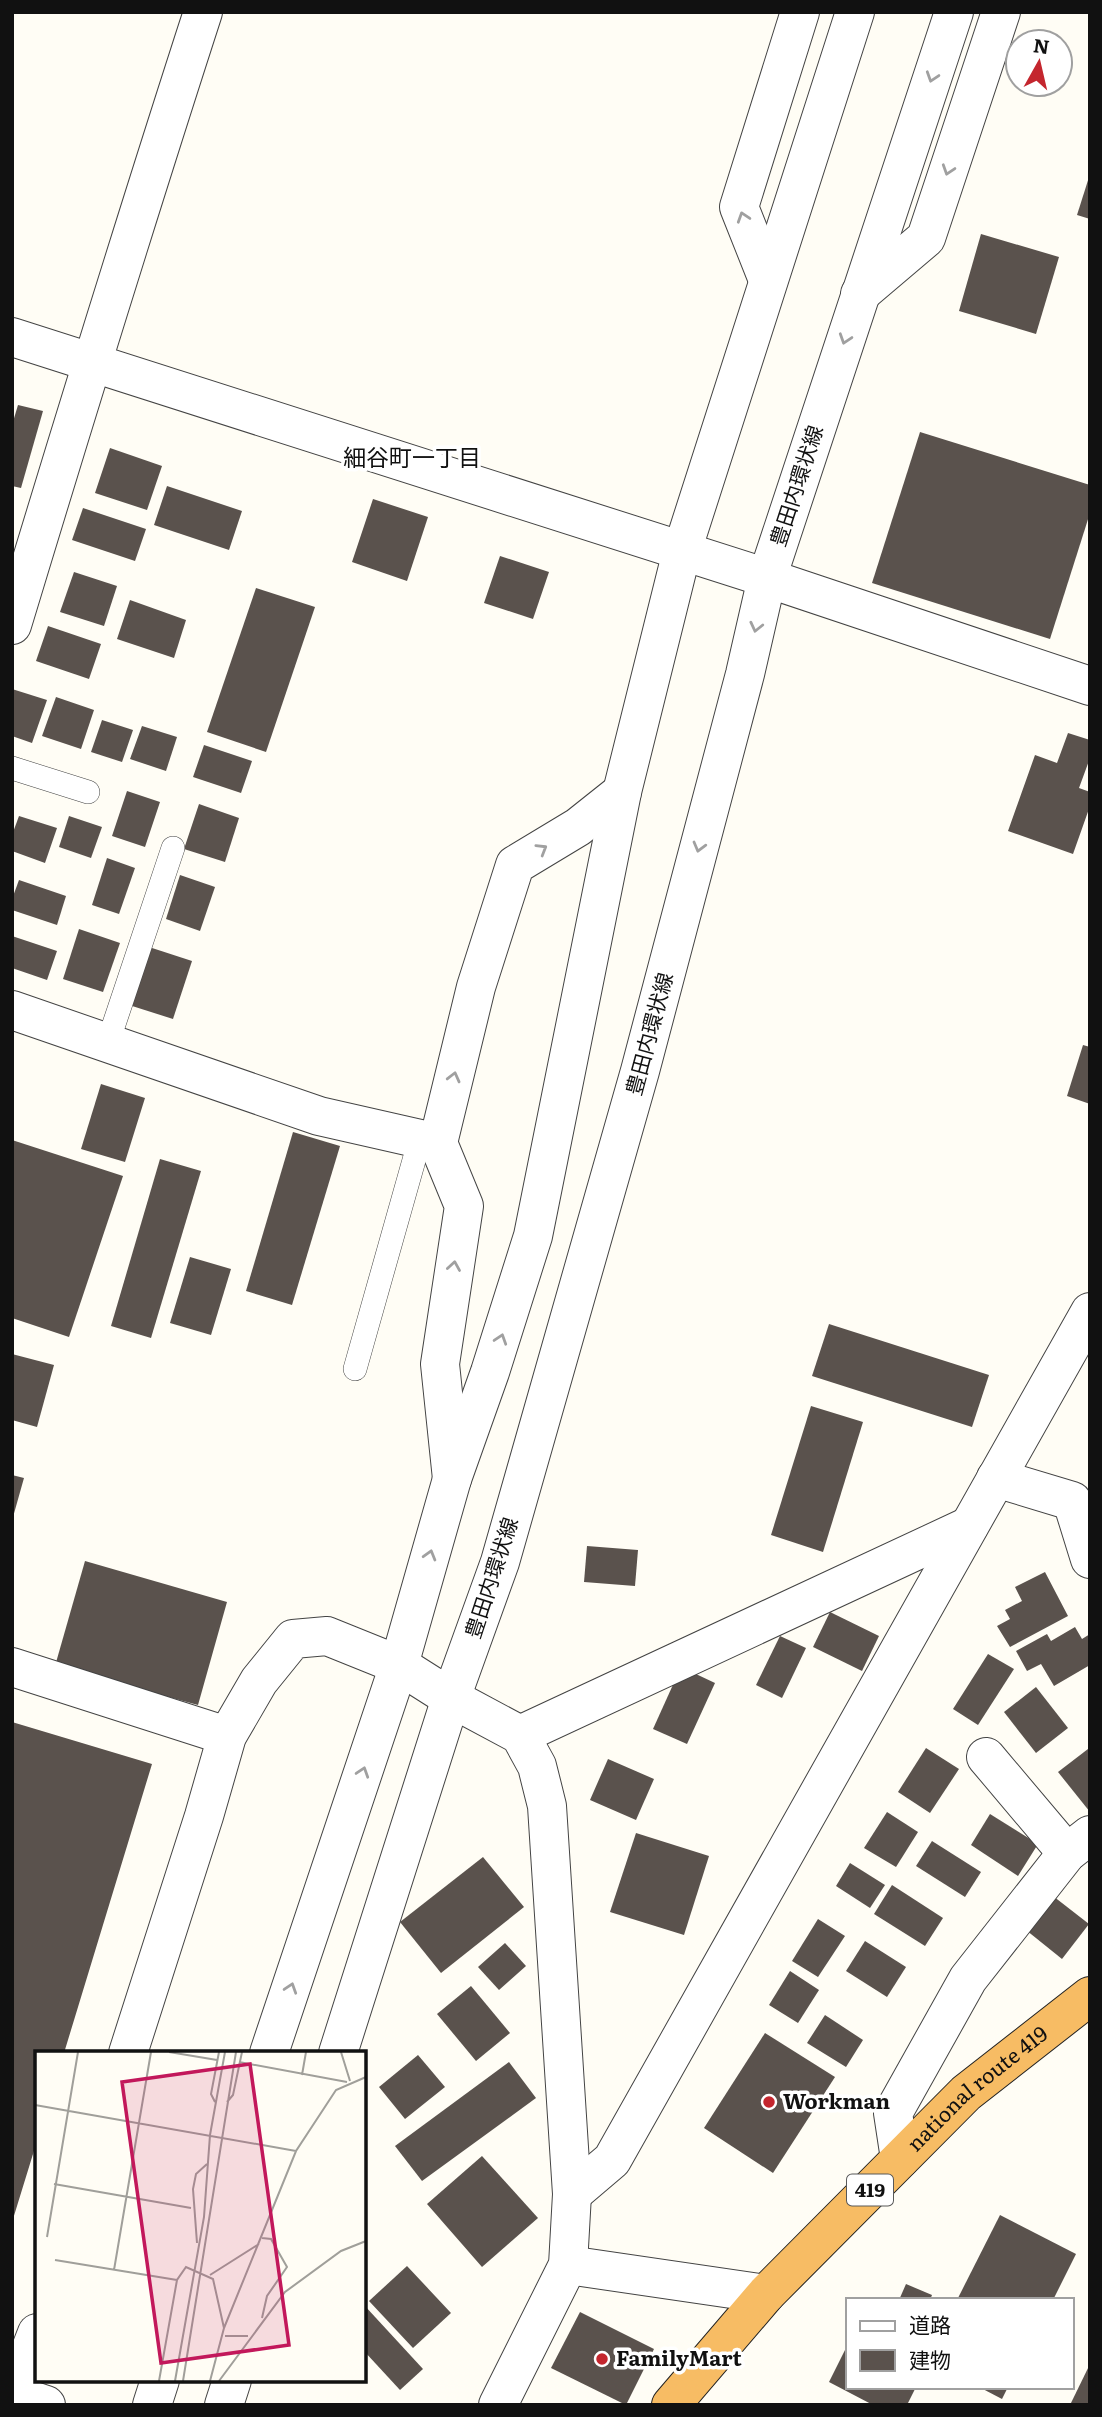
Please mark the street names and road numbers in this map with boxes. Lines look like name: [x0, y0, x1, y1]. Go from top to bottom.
street label: 豊田内環状線: [760, 421, 829, 550]
street label: 豊田内環状線: [616, 968, 679, 1098]
street label: 豊田内環状線: [455, 1513, 524, 1642]
street label: national route 419: [898, 2017, 1053, 2157]
road number: 419: [847, 2174, 893, 2206]

